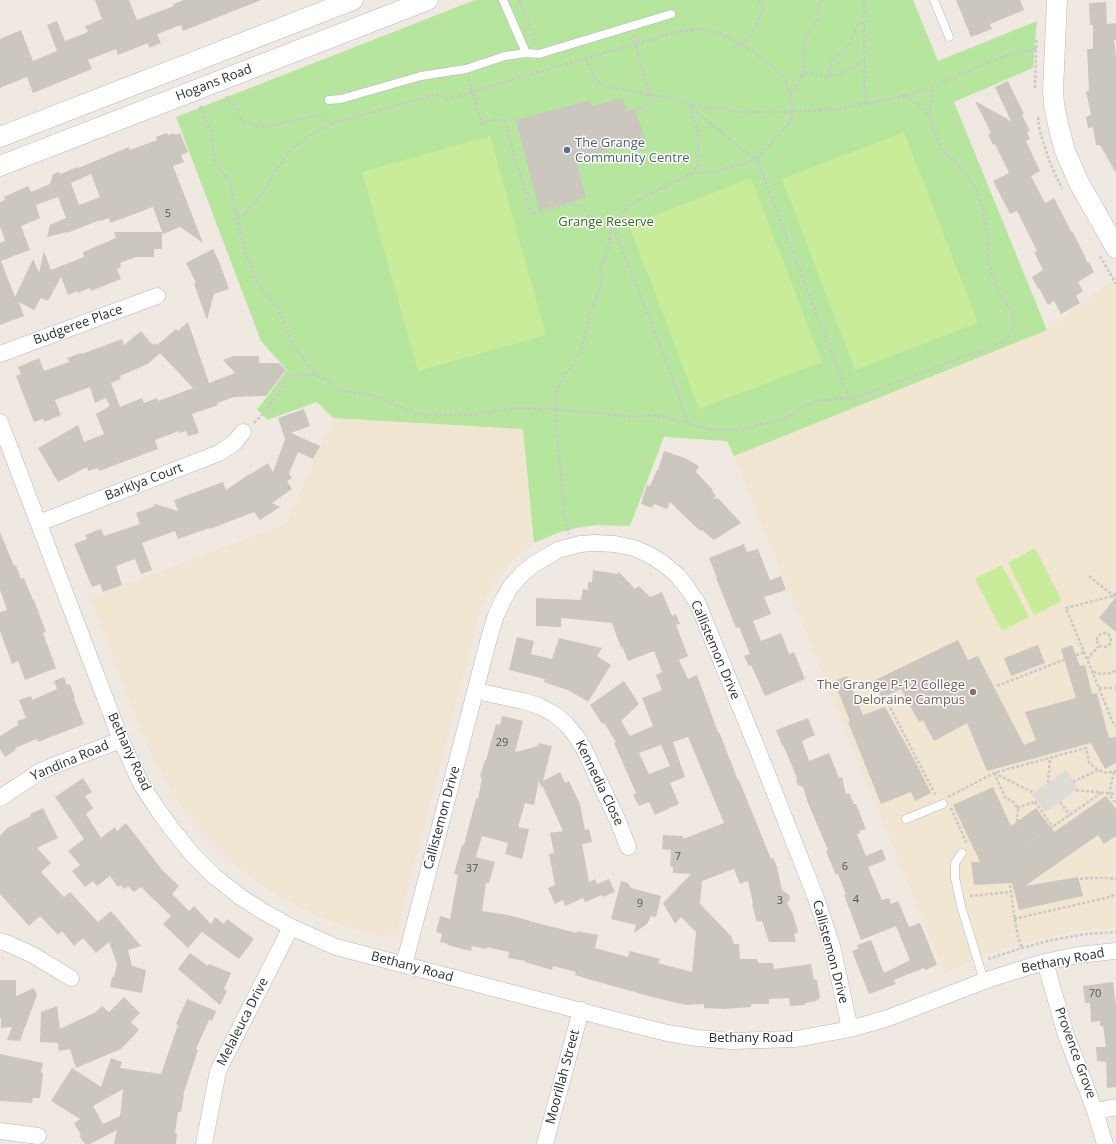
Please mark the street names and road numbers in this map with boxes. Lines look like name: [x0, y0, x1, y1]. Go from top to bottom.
street label: Hogans Road: [174, 61, 254, 105]
street label: Budgeree Place: [31, 302, 125, 348]
street label: Barklya Court: [103, 460, 185, 504]
street label: Callistemon Drive: [687, 598, 743, 702]
street label: Bethany Road: [104, 710, 154, 794]
street label: Yandina Road: [29, 738, 111, 784]
street label: Kennedia Close: [572, 738, 626, 828]
street label: Callistemon Drive: [421, 765, 463, 871]
street label: Callistemon Drive: [809, 899, 851, 1005]
street label: Bethany Road: [1020, 945, 1106, 977]
street label: Bethany Road: [369, 949, 455, 985]
street label: Melaleuca Drive: [214, 975, 272, 1069]
street label: Provence Grove: [1051, 1005, 1099, 1101]
street label: Moorillah Street: [543, 1028, 583, 1126]
street label: Bethany Road: [709, 1030, 793, 1046]

